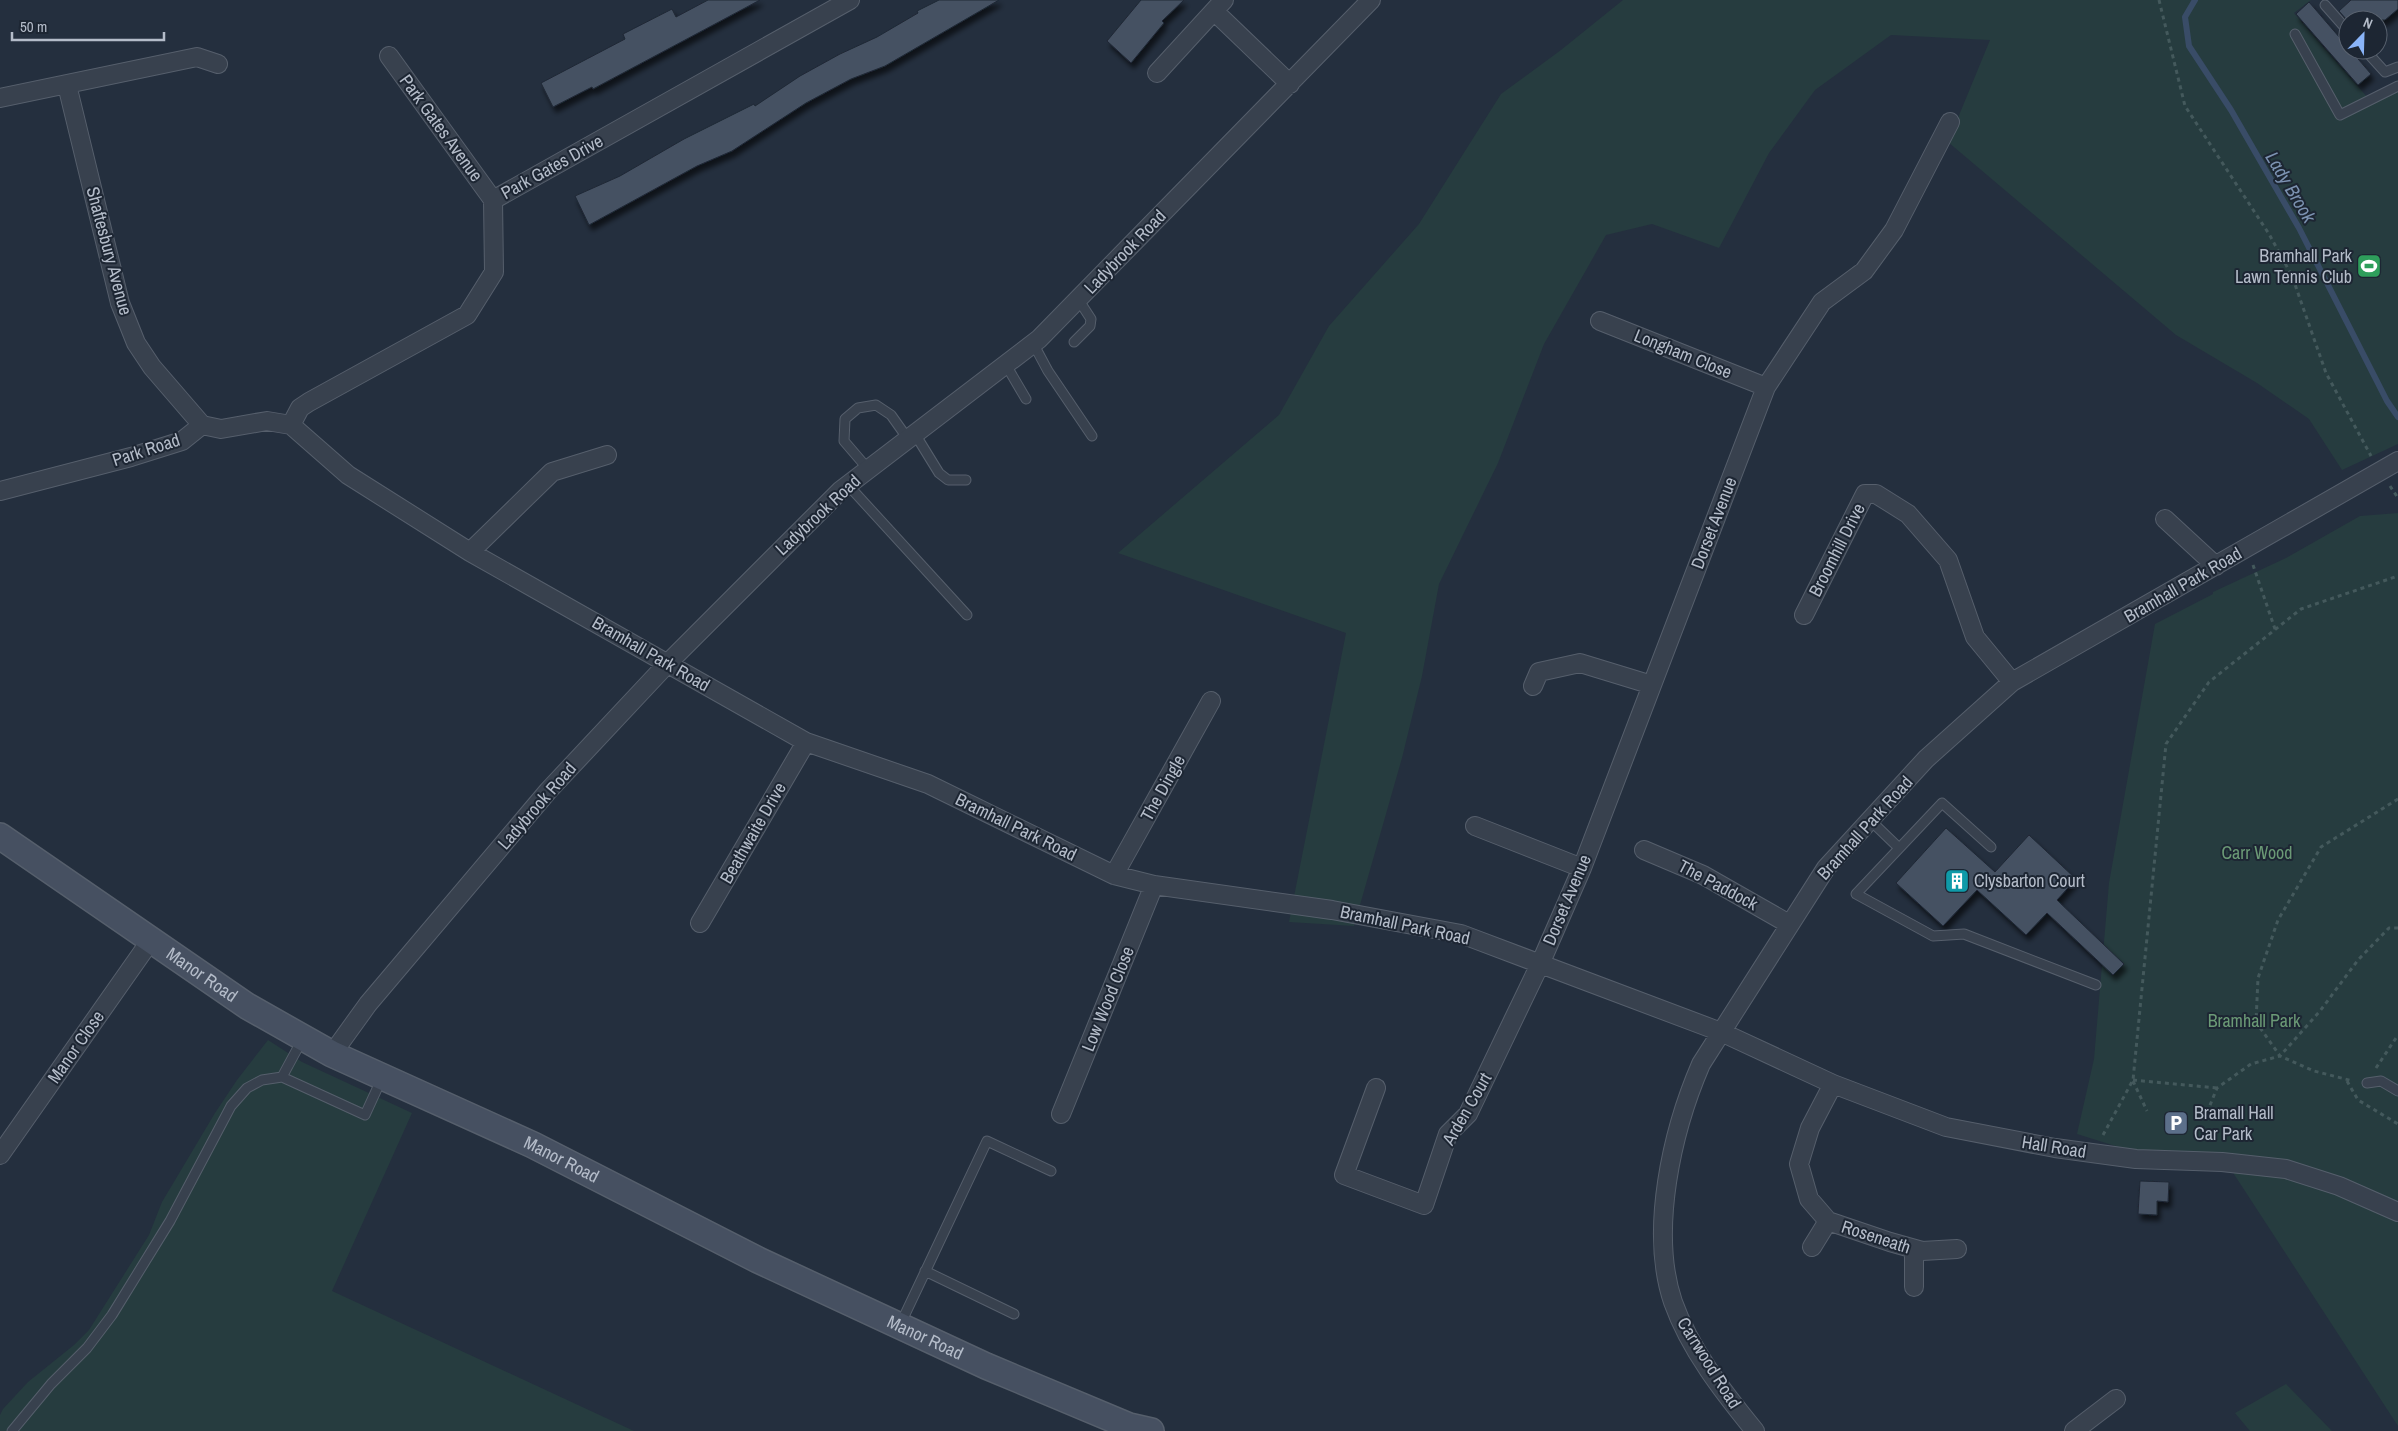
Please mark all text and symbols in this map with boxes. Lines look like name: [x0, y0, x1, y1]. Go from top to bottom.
scale bar: [12, 10, 165, 42]
north arrow: [2338, 10, 2388, 60]
text: N: [2361, 13, 2375, 33]
text: 50 m: [20, 16, 47, 37]
street label: Park Gates Avenue: [394, 69, 489, 186]
street label: Park Gates Drive: [496, 128, 607, 205]
water label: Lady Brook: [2260, 147, 2323, 229]
street label: Shaftesbury Avenue: [80, 184, 139, 318]
street label: Ladybrook Road: [1078, 204, 1171, 299]
place label: Bramhall Park Lawn Tennis Club: [2235, 243, 2353, 289]
sports icon: Bramhall Park Lawn Tennis Club: [2356, 253, 2382, 279]
street label: Longham Close: [1631, 323, 1736, 384]
street label: Park Road: [109, 427, 183, 472]
street label: Ladybrook Road: [770, 469, 866, 561]
street label: Dorset Avenue: [1685, 473, 1743, 572]
street label: Broomhill Drive: [1802, 499, 1871, 601]
street label: Bramhall Park Road: [2119, 541, 2246, 628]
street label: Bramhall Park Road: [588, 610, 715, 697]
street label: The Dingle: [1134, 750, 1191, 825]
street label: Ladybrook Road: [492, 757, 582, 855]
street label: Bramhall Park Road: [1811, 770, 1918, 885]
street label: Beathwaite Drive: [713, 777, 792, 888]
street label: Bramhall Park Road: [951, 786, 1081, 867]
park label: Carr Wood: [2221, 840, 2293, 865]
street label: Dorset Avenue: [1536, 850, 1597, 949]
street label: The Paddock: [1674, 853, 1763, 916]
building icon: Clysbarton Court: [1944, 868, 1970, 894]
place label: Clysbarton Court: [1974, 868, 2085, 893]
street label: Bramhall Park Road: [1338, 899, 1472, 950]
street label: Manor Road: [162, 941, 243, 1008]
street label: Low Wood Close: [1075, 943, 1140, 1055]
street label: Manor Close: [41, 1005, 110, 1088]
park label: Bramhall Park: [2208, 1008, 2301, 1033]
street label: Arden Court: [1435, 1068, 1497, 1150]
place label: Bramall Hall Car Park: [2194, 1100, 2274, 1146]
parking icon: Bramall Hall Car Park: [2163, 1110, 2189, 1136]
street label: Hall Road: [2020, 1129, 2088, 1164]
street label: Manor Road: [520, 1130, 604, 1189]
street label: Roseneath: [1838, 1214, 1914, 1259]
street label: Manor Road: [883, 1309, 967, 1366]
street label: Carrwood Road: [1671, 1312, 1747, 1413]

